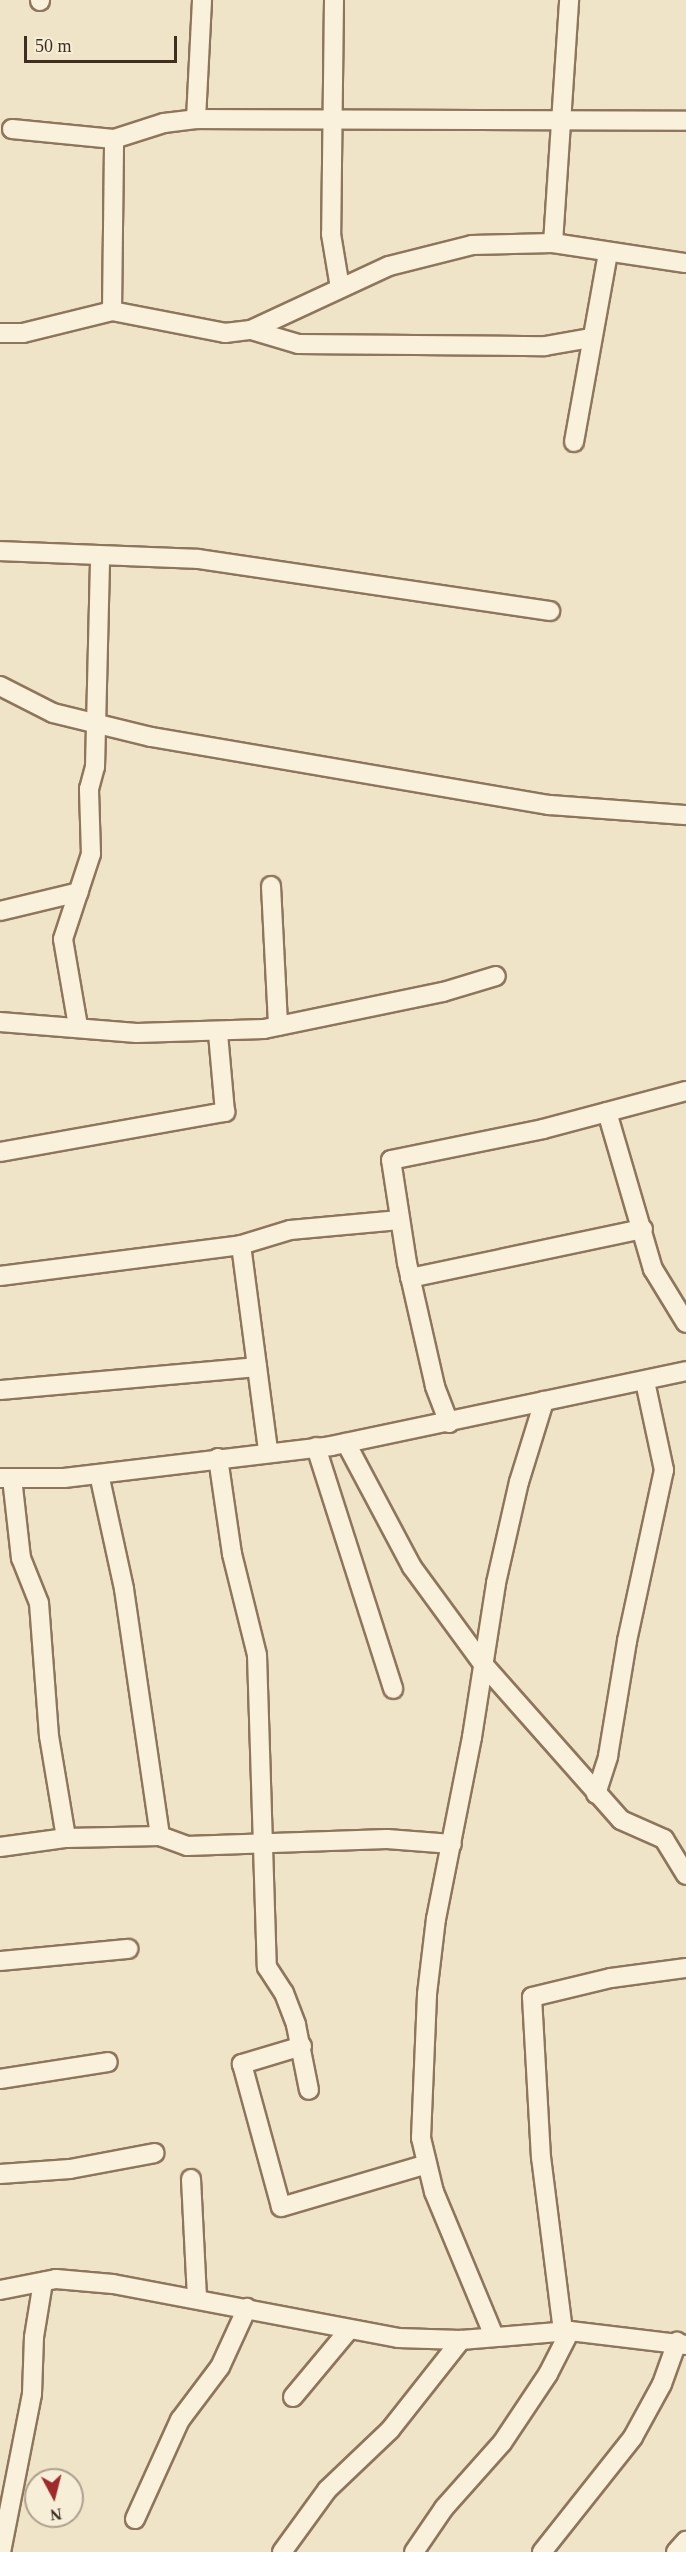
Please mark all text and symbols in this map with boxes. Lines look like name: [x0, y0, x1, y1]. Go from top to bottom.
scale bar: [27, 24, 180, 62]
text: 50 m: [35, 36, 72, 56]
north arrow: [24, 2468, 84, 2528]
text: N: [49, 2505, 63, 2524]

